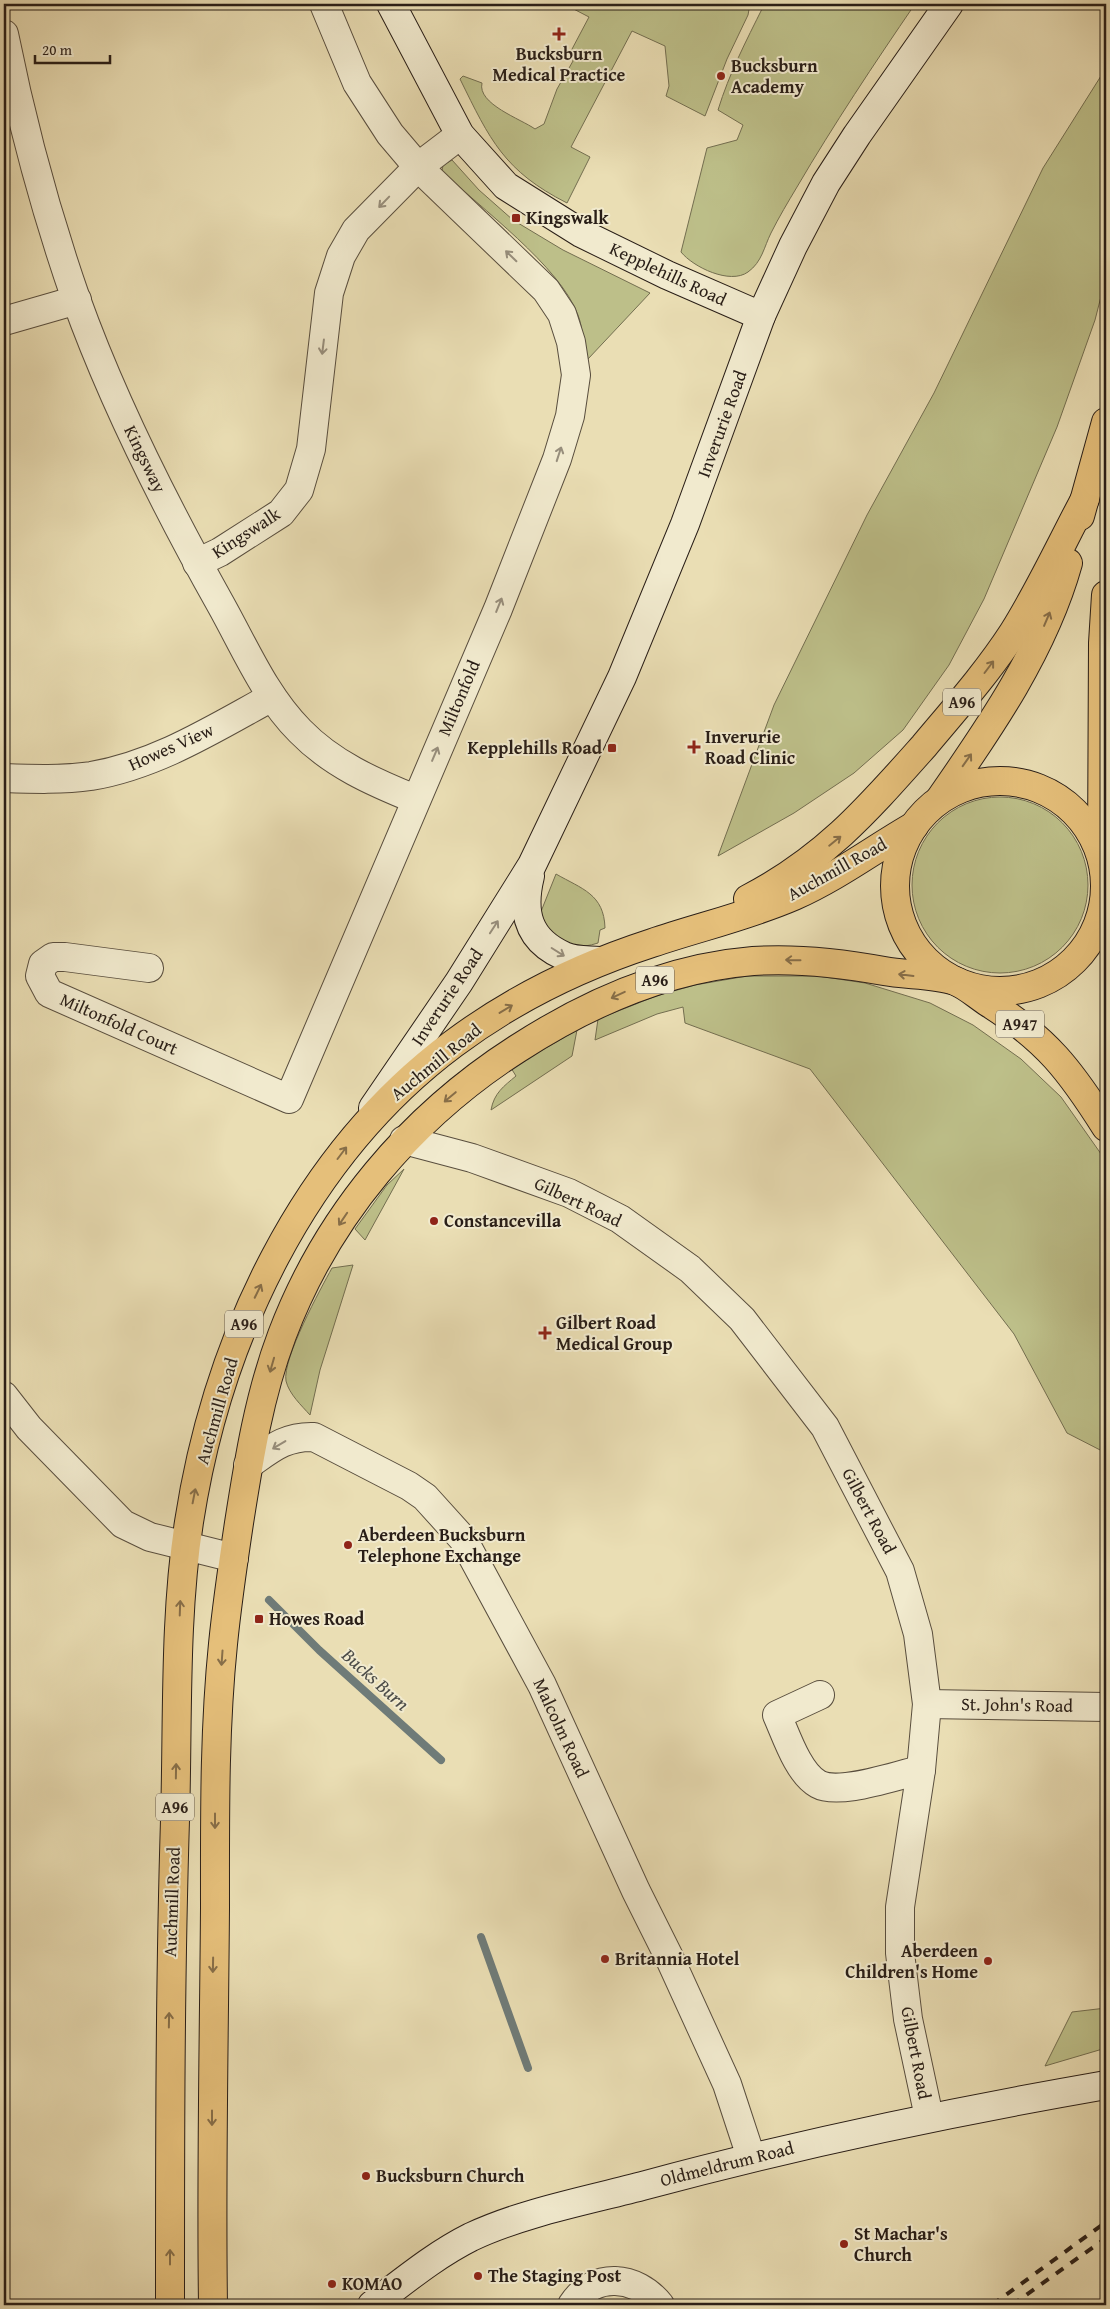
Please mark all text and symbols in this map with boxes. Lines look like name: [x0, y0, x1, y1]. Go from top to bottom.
marker: Bucksburn Medical Practice: [552, 27, 566, 41]
scale bar: [35, 32, 110, 64]
text: 20 m: [42, 39, 73, 60]
place label: Bucksburn Medical Practice: [493, 40, 626, 88]
place label: Bucksburn Academy: [731, 52, 818, 100]
marker: Bucksburn Academy: [715, 70, 727, 82]
one-way arrow: [378, 195, 390, 208]
place label: Kingswalk: [526, 204, 609, 231]
marker: Kingswalk: [510, 212, 522, 224]
street label: Kepplehills Road: [605, 235, 731, 313]
one-way arrow: [504, 250, 517, 262]
one-way arrow: [318, 338, 328, 354]
street label: Inverurie Road: [690, 366, 754, 481]
street label: Kingsway: [118, 421, 173, 497]
one-way arrow: [554, 446, 564, 462]
street label: Kingswalk: [206, 500, 286, 565]
one-way arrow: [495, 598, 504, 613]
one-way arrow: [1042, 612, 1052, 627]
street label: Miltonfold: [430, 655, 487, 740]
one-way arrow: [983, 661, 994, 674]
road number: A96: [943, 689, 981, 716]
street label: Howes View: [124, 716, 218, 777]
place label: Inverurie Road Clinic: [705, 723, 795, 771]
place label: Kepplehills Road: [468, 734, 603, 761]
marker: Inverurie Road Clinic: [687, 740, 701, 754]
marker: Kepplehills Road: [606, 742, 618, 754]
one-way arrow: [430, 747, 440, 762]
one-way arrow: [962, 753, 972, 767]
street label: Auchmill Road: [782, 830, 892, 907]
one-way arrow: [828, 836, 841, 847]
one-way arrow: [489, 921, 499, 935]
street label: Inverurie Road: [404, 942, 489, 1051]
one-way arrow: [550, 947, 564, 957]
one-way arrow: [785, 955, 802, 965]
road number: A96: [636, 966, 674, 994]
one-way arrow: [898, 970, 914, 980]
street label: Miltonfold Court: [56, 985, 183, 1062]
one-way arrow: [611, 991, 626, 1000]
one-way arrow: [499, 1004, 513, 1014]
road number: A947: [996, 1011, 1044, 1038]
street label: Auchmill Road: [384, 1016, 487, 1107]
one-way arrow: [444, 1091, 457, 1102]
one-way arrow: [337, 1146, 347, 1160]
street label: Gilbert Road: [530, 1169, 627, 1234]
place label: Constancevilla: [444, 1207, 562, 1234]
one-way arrow: [338, 1212, 348, 1226]
marker: Constancevilla: [428, 1215, 440, 1227]
one-way arrow: [253, 1284, 263, 1299]
place label: Gilbert Road Medical Group: [556, 1309, 672, 1357]
road number: A96: [225, 1310, 263, 1338]
marker: Gilbert Road Medical Group: [538, 1326, 552, 1340]
street label: Auchmill Road: [188, 1354, 245, 1467]
one-way arrow: [267, 1356, 277, 1372]
one-way arrow: [272, 1440, 286, 1450]
street label: Gilbert Road: [835, 1463, 904, 1559]
one-way arrow: [190, 1489, 199, 1505]
place label: Aberdeen Bucksburn Telephone Exchange: [358, 1521, 526, 1569]
marker: Aberdeen Bucksburn Telephone Exchange: [342, 1539, 354, 1551]
one-way arrow: [176, 1600, 185, 1616]
place label: Howes Road: [269, 1605, 365, 1632]
marker: Howes Road: [253, 1613, 265, 1625]
water label: Bucks Burn: [335, 1640, 416, 1717]
one-way arrow: [217, 1650, 227, 1666]
street label: Malcolm Road: [527, 1674, 596, 1782]
street label: St. John's Road: [961, 1690, 1074, 1719]
one-way arrow: [171, 1763, 181, 1779]
road number: A96: [156, 1794, 194, 1820]
one-way arrow: [210, 1812, 220, 1828]
street label: Auchmill Road: [156, 1846, 187, 1957]
place label: Aberdeen Children's Home: [845, 1937, 978, 1985]
place label: Britannia Hotel: [615, 1945, 740, 1972]
marker: Britannia Hotel: [599, 1953, 611, 1965]
marker: Aberdeen Children's Home: [982, 1955, 994, 1967]
one-way arrow: [209, 1957, 218, 1973]
street label: Gilbert Road: [894, 2004, 939, 2102]
one-way arrow: [165, 2013, 174, 2029]
one-way arrow: [207, 2110, 217, 2126]
street label: Oldmeldrum Road: [657, 2134, 797, 2193]
place label: Bucksburn Church: [376, 2162, 525, 2189]
marker: Bucksburn Church: [360, 2170, 372, 2182]
place label: St Machar's Church: [854, 2220, 948, 2268]
marker: St Machar's Church: [838, 2238, 850, 2250]
one-way arrow: [165, 2249, 175, 2265]
place label: The Staging Post: [488, 2262, 621, 2289]
place label: KOMAO: [342, 2270, 402, 2297]
marker: The Staging Post: [472, 2270, 484, 2282]
marker: KOMAO: [326, 2278, 338, 2290]

